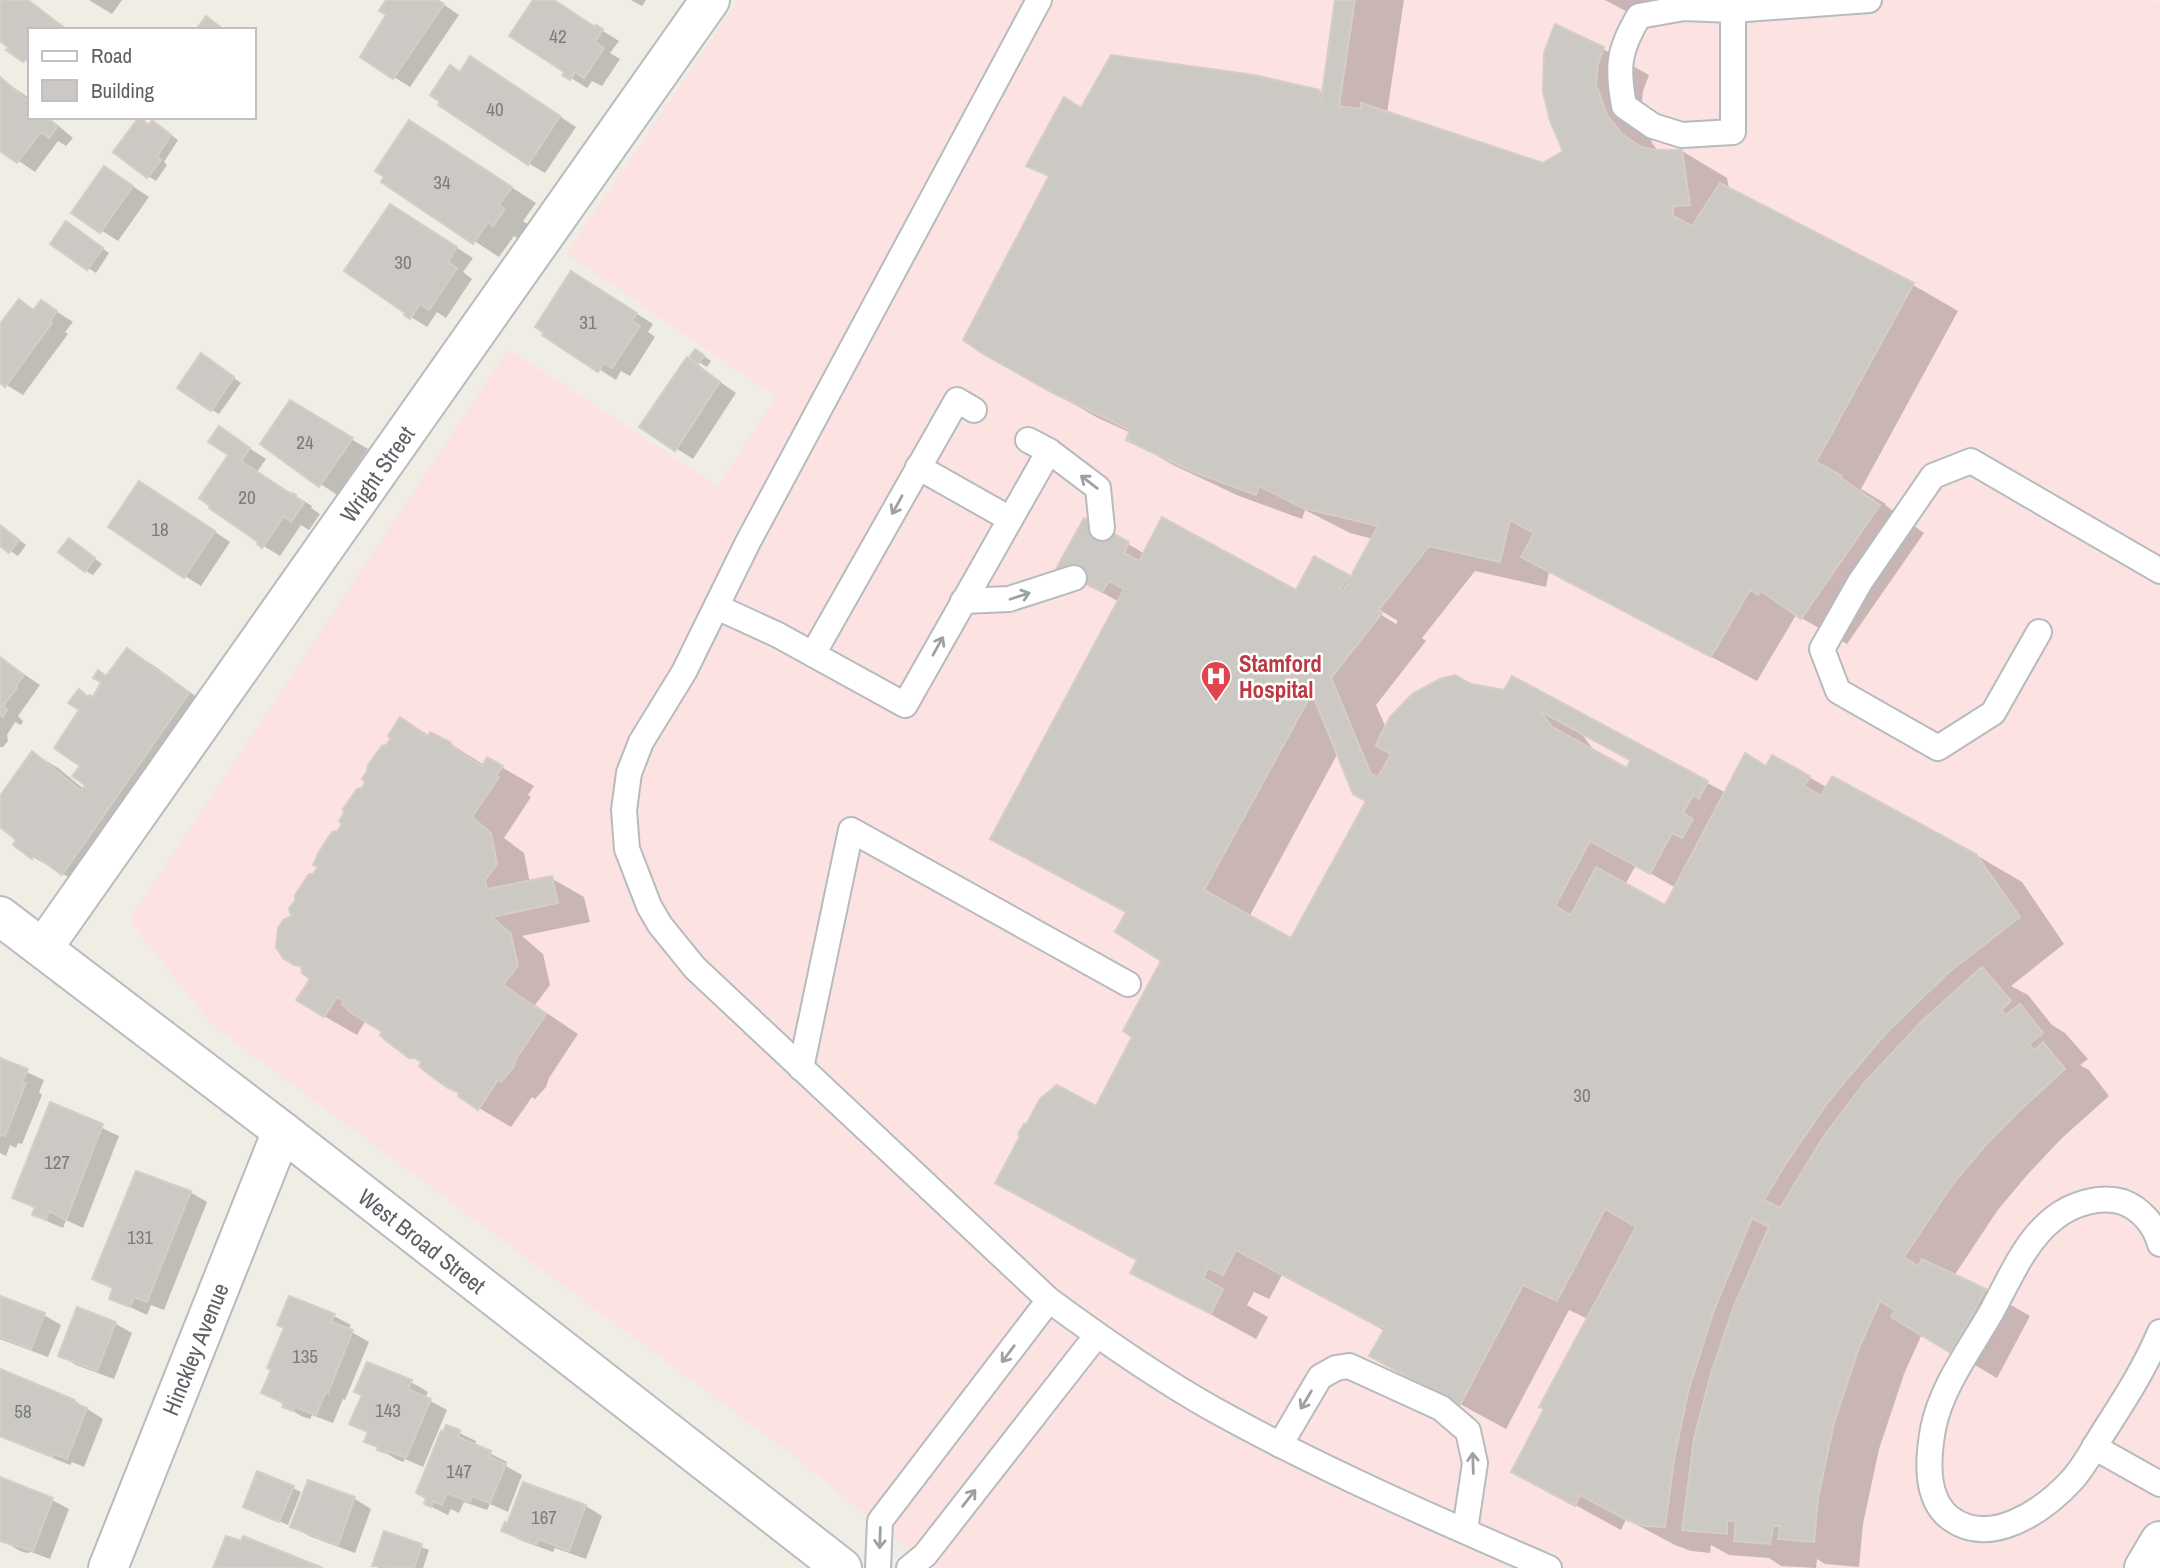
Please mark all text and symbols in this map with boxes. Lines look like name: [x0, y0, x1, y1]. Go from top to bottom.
house number: 42: [549, 23, 567, 49]
legend: [28, 28, 256, 119]
text: Road: [91, 41, 132, 70]
text: Building: [91, 76, 155, 105]
house number: 40: [486, 96, 504, 122]
house number: 34: [433, 169, 451, 195]
house number: 30: [394, 249, 412, 275]
house number: 31: [579, 309, 597, 335]
street label: Wright Street: [333, 420, 421, 528]
house number: 24: [296, 429, 314, 455]
one-way arrow: [1080, 474, 1098, 489]
house number: 20: [238, 484, 256, 510]
one-way arrow: [890, 495, 904, 515]
house number: 18: [151, 516, 169, 542]
one-way arrow: [1009, 588, 1031, 601]
one-way arrow: [931, 636, 945, 656]
place label: Stamford Hospital: [1239, 648, 1322, 705]
hospital icon: Stamford Hospital: [1199, 659, 1233, 703]
house number: 30: [1573, 1082, 1591, 1108]
house number: 127: [44, 1149, 70, 1175]
street label: West Broad Street: [352, 1181, 492, 1301]
house number: 131: [127, 1224, 153, 1250]
street label: Hinckley Avenue: [154, 1278, 236, 1420]
house number: 135: [292, 1343, 318, 1369]
one-way arrow: [1000, 1344, 1015, 1363]
one-way arrow: [1299, 1389, 1313, 1409]
house number: 143: [375, 1397, 401, 1423]
house number: 58: [14, 1398, 32, 1424]
one-way arrow: [1466, 1452, 1479, 1475]
house number: 147: [446, 1458, 472, 1484]
one-way arrow: [962, 1489, 977, 1508]
house number: 167: [531, 1504, 557, 1530]
one-way arrow: [873, 1526, 886, 1549]

